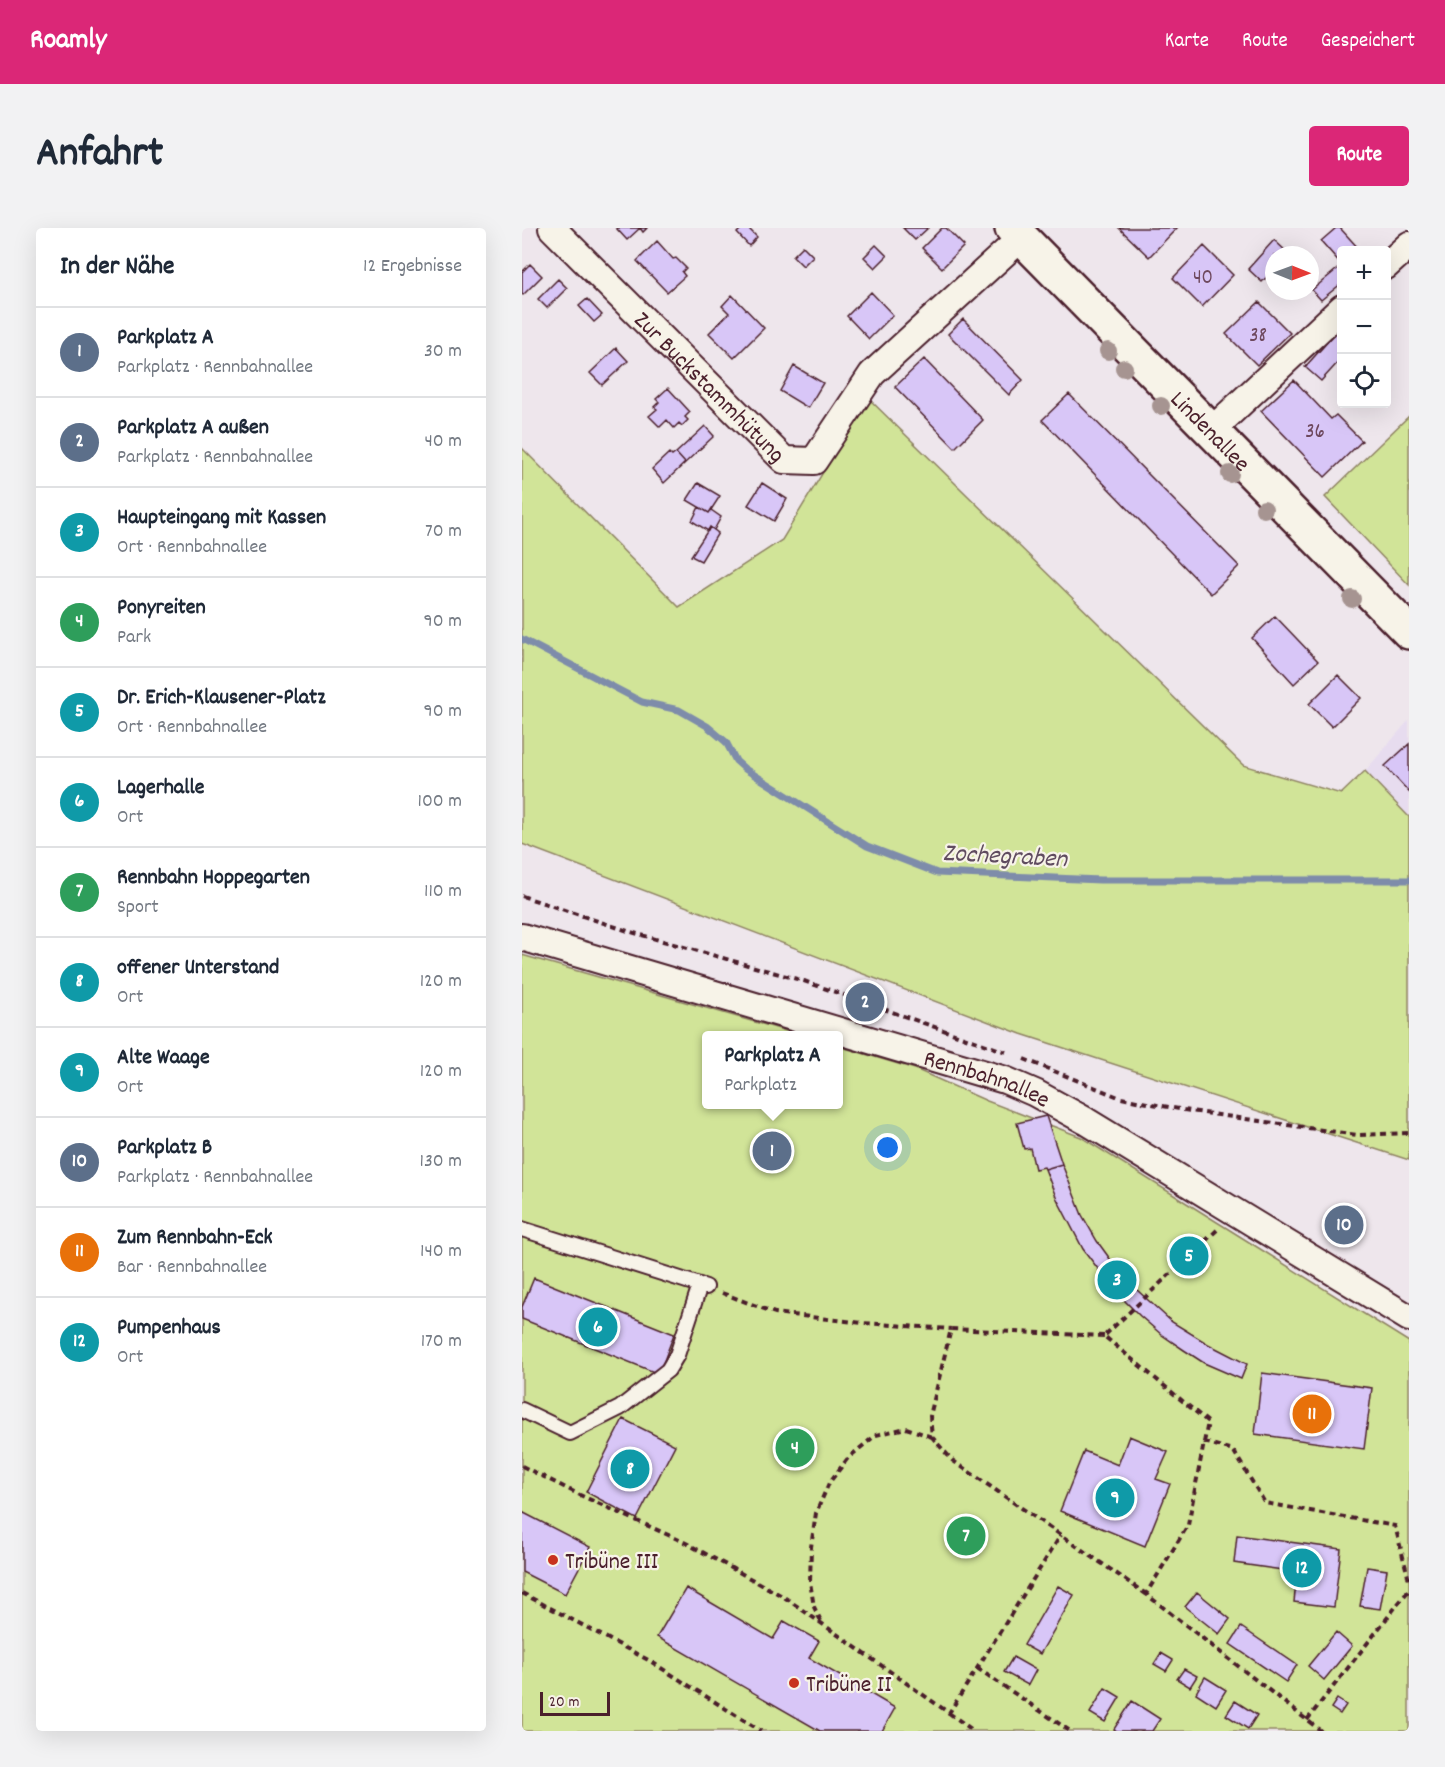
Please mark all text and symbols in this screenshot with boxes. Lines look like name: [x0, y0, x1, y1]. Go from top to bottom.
text: Roamly: [30, 22, 106, 62]
text: Karte: [1165, 27, 1209, 57]
text: Route: [1242, 27, 1288, 57]
text: Gespeichert: [1321, 27, 1415, 57]
text: Anfahrt: [36, 126, 163, 186]
button: Route: [1309, 126, 1409, 186]
north arrow: [1265, 246, 1319, 300]
map controls: [1337, 246, 1391, 408]
button: +: [1337, 246, 1391, 300]
text: In der Nähe: [60, 249, 174, 286]
text: 12 Ergebnisse: [363, 253, 462, 281]
house number: 40: [1193, 264, 1213, 294]
button: −: [1337, 300, 1391, 354]
street label: Zur Buckstammhütung: [625, 305, 792, 472]
house number: 38: [1249, 322, 1267, 352]
text: Parkplatz A: [117, 323, 214, 354]
text: 1: [77, 338, 82, 366]
text: 30 m: [424, 338, 462, 366]
text: Parkplatz · Rennbahnallee: [117, 354, 313, 382]
button: locate: [1337, 354, 1391, 408]
street label: Lindenallee: [1161, 384, 1257, 481]
text: Parkplatz A außen: [117, 413, 269, 444]
house number: 36: [1305, 418, 1325, 448]
text: 2: [75, 428, 84, 456]
text: 40 m: [424, 428, 462, 456]
text: Parkplatz · Rennbahnallee: [117, 444, 313, 472]
text: Haupteingang mit Kassen: [117, 503, 326, 534]
text: 3: [75, 518, 84, 546]
text: 70 m: [425, 518, 462, 546]
text: Ort · Rennbahnallee: [117, 534, 267, 562]
text: Ponyreiten: [117, 593, 206, 624]
text: 4: [75, 608, 84, 636]
text: 90 m: [424, 608, 462, 636]
text: Park: [117, 624, 151, 652]
text: Dr. Erich-Klausener-Platz: [117, 683, 326, 714]
text: 5: [75, 698, 84, 726]
text: 90 m: [424, 698, 462, 726]
text: Ort · Rennbahnallee: [117, 714, 267, 742]
text: Lagerhalle: [117, 773, 204, 804]
text: 6: [75, 788, 84, 816]
text: 100 m: [418, 788, 462, 816]
text: Ort: [117, 804, 143, 832]
water label: Zochegraben: [942, 836, 1069, 879]
text: Rennbahn Hoppegarten: [117, 863, 310, 894]
text: 7: [76, 878, 83, 906]
text: 110 m: [424, 878, 462, 906]
text: Sport: [117, 894, 159, 922]
text: offener Unterstand: [117, 953, 279, 984]
text: 8: [75, 968, 84, 996]
text: 120 m: [420, 968, 462, 996]
pin: 2: [846, 980, 884, 1024]
text: Ort: [117, 984, 143, 1012]
popup: [702, 1031, 843, 1109]
text: Parkplatz A: [724, 1041, 821, 1072]
text: Alte Waage: [117, 1043, 210, 1074]
street label: Rennbahnallee: [919, 1043, 1055, 1118]
text: 9: [75, 1058, 84, 1086]
text: 120 m: [420, 1058, 462, 1086]
text: Parkplatz: [724, 1072, 797, 1100]
text: Ort: [117, 1074, 143, 1102]
pin: 1: [752, 1128, 792, 1174]
text: Parkplatz B: [117, 1133, 212, 1164]
your location: [873, 1133, 902, 1162]
text: 10: [72, 1148, 87, 1176]
text: 130 m: [420, 1148, 462, 1176]
text: Parkplatz · Rennbahnallee: [117, 1164, 313, 1192]
pin: 10: [1324, 1202, 1364, 1248]
text: Zum Rennbahn-Eck: [117, 1223, 273, 1254]
pin: 5: [1170, 1234, 1208, 1278]
text: 11: [75, 1238, 84, 1266]
text: 140 m: [420, 1238, 462, 1266]
text: Bar · Rennbahnallee: [117, 1254, 267, 1282]
pin: 3: [1098, 1258, 1136, 1302]
pin: 6: [578, 1304, 618, 1350]
text: Pumpenhaus: [117, 1313, 221, 1344]
text: 12: [73, 1328, 86, 1356]
text: 170 m: [421, 1328, 462, 1356]
text: Ort: [117, 1344, 143, 1372]
pin: 11: [1292, 1392, 1332, 1436]
pin: 4: [776, 1426, 814, 1470]
pin: 8: [610, 1446, 650, 1492]
pin: 9: [1096, 1476, 1134, 1520]
pin: 7: [946, 1514, 986, 1558]
place label: Tribüne III: [565, 1546, 659, 1580]
pin: 12: [1282, 1546, 1322, 1590]
marker: Tribüne III: [546, 1553, 560, 1567]
place label: Tribüne II: [806, 1669, 892, 1703]
marker: Tribüne II: [787, 1676, 801, 1690]
scale bar: [540, 1689, 610, 1716]
text: 20 m: [549, 1691, 579, 1714]

